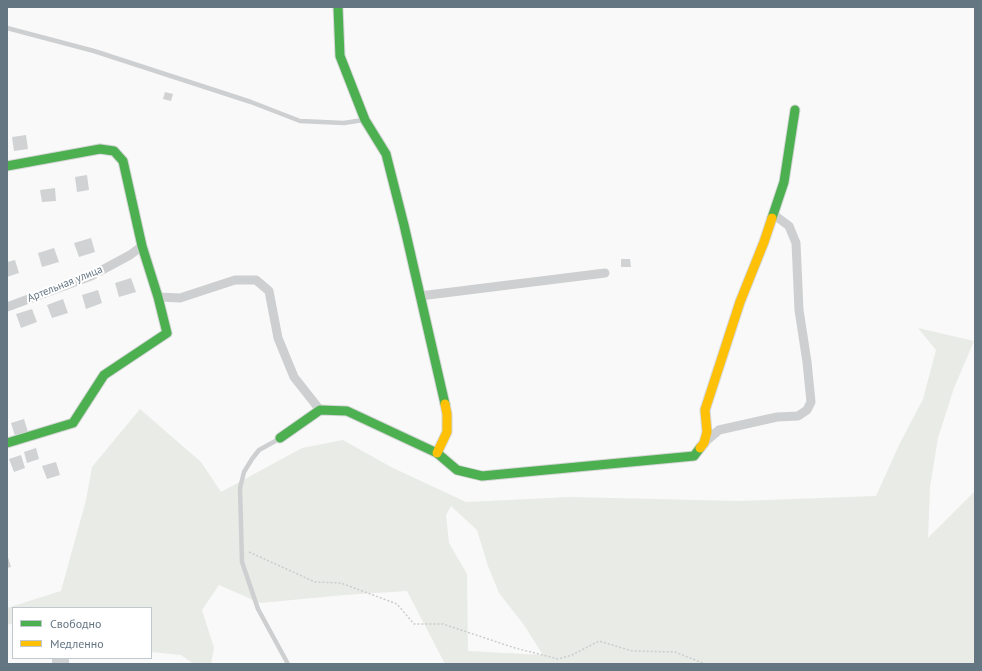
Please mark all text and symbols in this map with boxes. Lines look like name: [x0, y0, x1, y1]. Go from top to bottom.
street label: Артельная улица: [25, 263, 105, 305]
legend: [12, 607, 152, 659]
text: Свободно: [50, 616, 101, 631]
text: Медленно: [50, 636, 104, 651]

